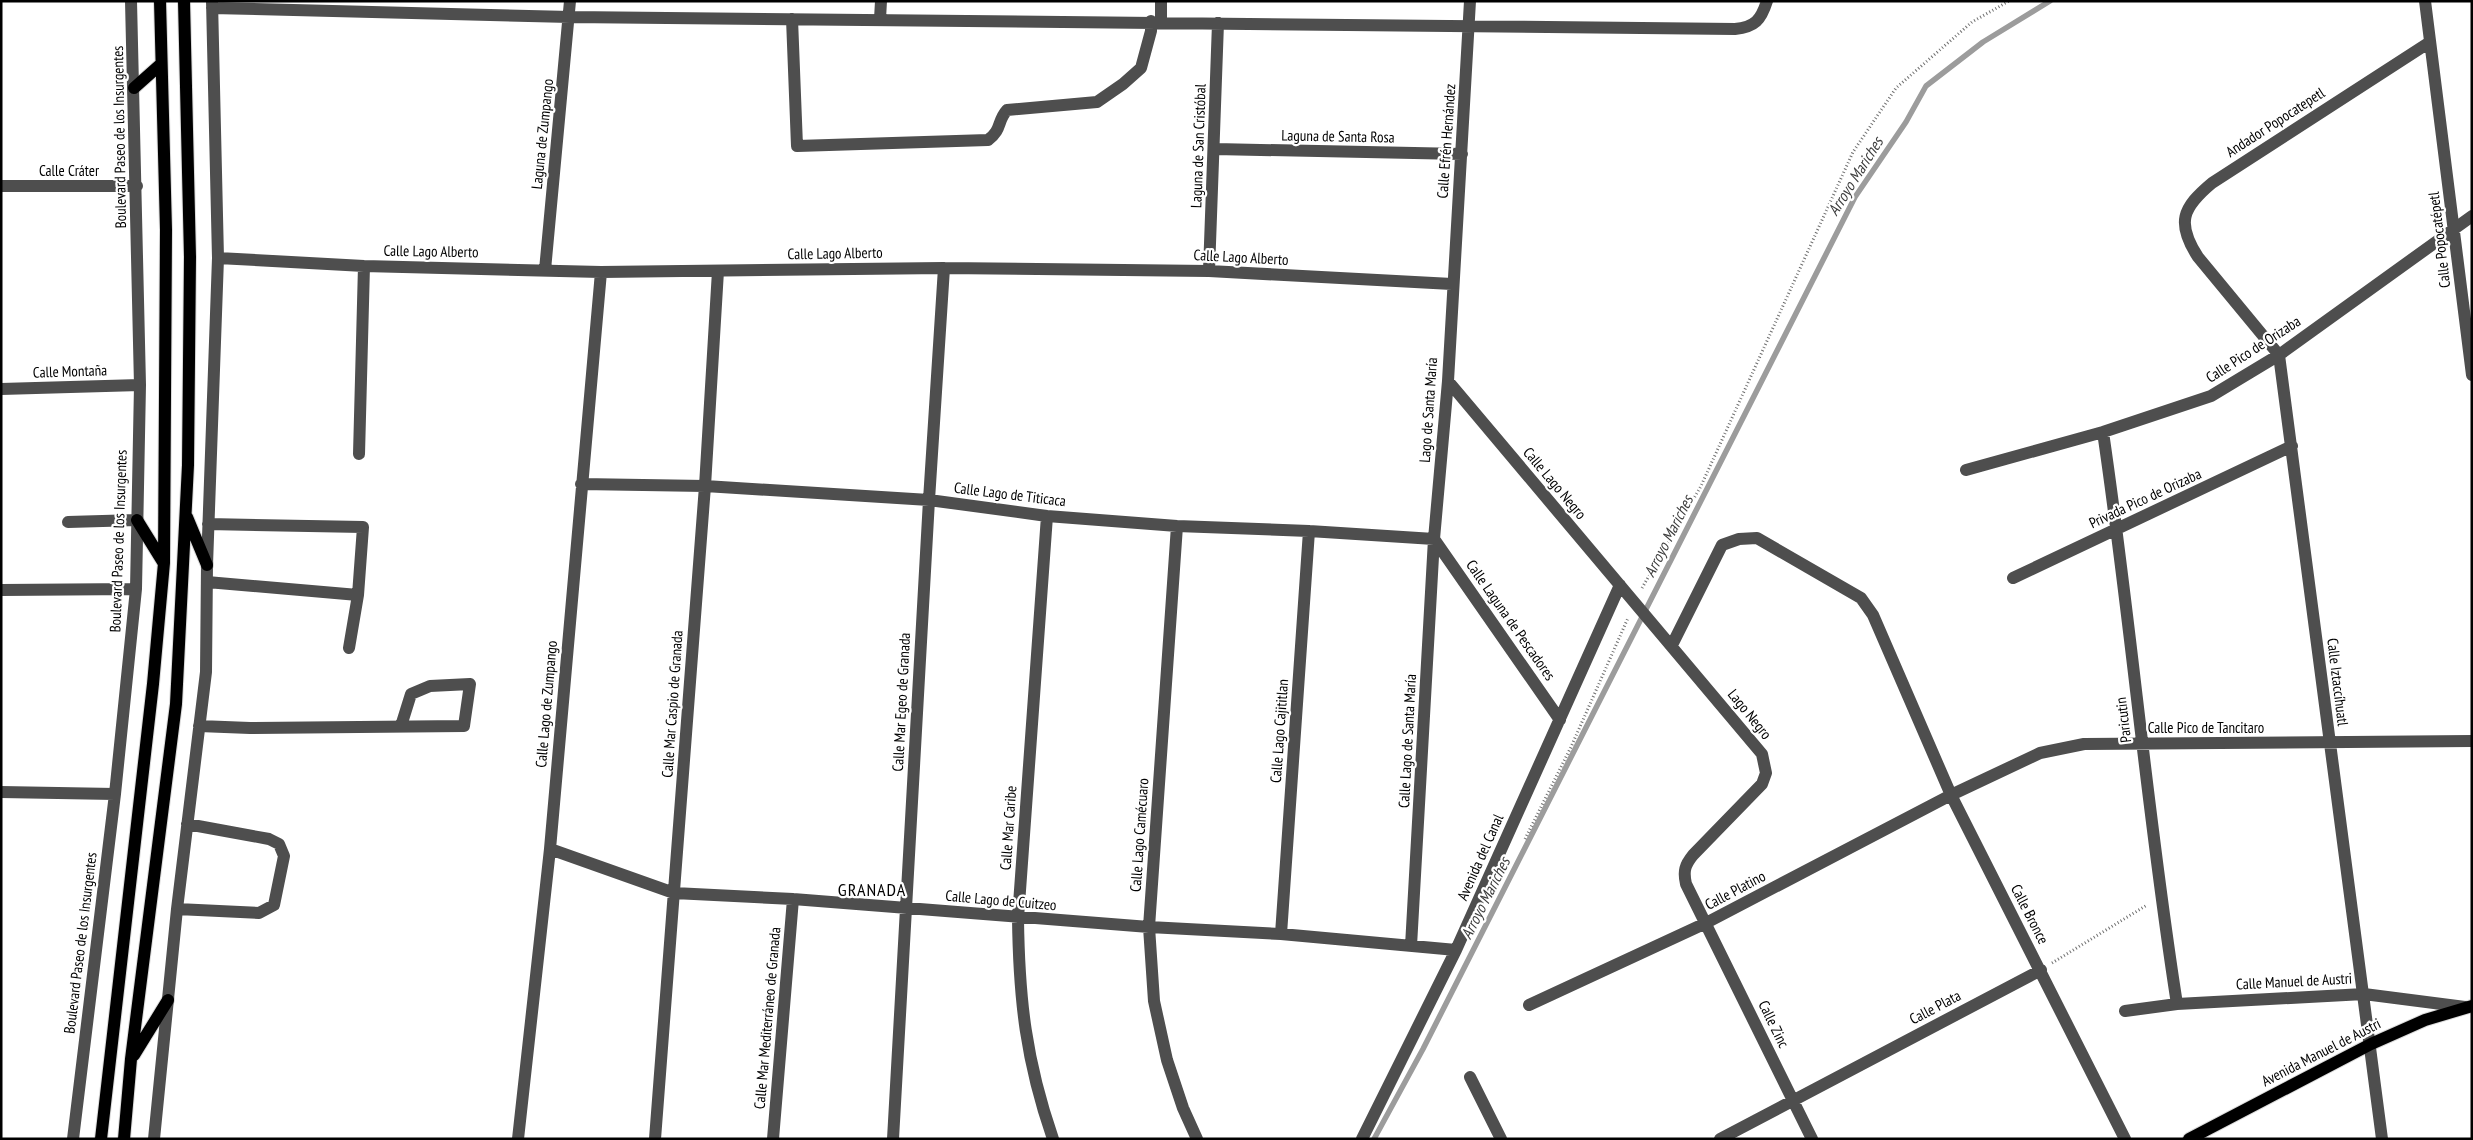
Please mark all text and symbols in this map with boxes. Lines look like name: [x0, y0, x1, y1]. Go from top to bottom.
street label: Boulevard Paseo de los Insurgentes: [108, 46, 130, 228]
street label: Laguna de Zumpango: [527, 78, 557, 190]
street label: Laguna de San Cristóbal: [1186, 83, 1210, 209]
street label: Calle Efrén Hernández: [1433, 83, 1459, 199]
street label: Andador Popocatepetl: [2222, 83, 2328, 161]
street label: Laguna de Santa Rosa: [1281, 126, 1395, 146]
water label: Arroyo Mariches: [1823, 132, 1888, 219]
street label: Calle Cráter: [39, 161, 100, 180]
street label: Calle Popocatépetl: [2424, 190, 2454, 289]
street label: Calle Lago Alberto: [383, 241, 479, 261]
street label: Calle Lago Alberto: [787, 243, 883, 263]
street label: Calle Lago Alberto: [1193, 245, 1289, 269]
street label: Calle Pico de Orizaba: [2202, 311, 2304, 387]
street label: Lago de Santa María: [1415, 357, 1441, 463]
street label: Calle Montaña: [33, 360, 107, 382]
street label: Calle Lago Negro: [1519, 443, 1591, 523]
street label: Boulevard Paseo de los Insurgentes: [105, 449, 131, 633]
street label: Privada Pico de Orizaba: [2086, 464, 2204, 532]
street label: Calle Lago de Titicaca: [953, 478, 1067, 510]
water label: Arroyo Mariches: [1639, 491, 1698, 580]
street label: Calle Laguna de Pescadores: [1462, 556, 1560, 684]
street label: Calle Mar Caspio de Granada: [657, 630, 687, 778]
street label: Calle Mar Egeo de Granada: [888, 632, 914, 772]
street label: Calle Iztaccíhuatl: [2323, 637, 2353, 728]
street label: Calle Lago de Zumpango: [531, 640, 561, 768]
street label: Calle Lago de Santa María: [1394, 673, 1420, 809]
street label: Calle Lago Cajititlan: [1266, 678, 1292, 784]
street label: Lago Negro: [1724, 685, 1776, 743]
street label: Paricutin: [2111, 696, 2135, 744]
street label: Calle Pico de Tancitaro: [2148, 718, 2264, 737]
street label: Calle Lago Camécuaro: [1126, 777, 1152, 893]
street label: Calle Mar Caribe: [996, 785, 1020, 871]
street label: Avenida del Canal: [1453, 811, 1508, 903]
street label: Boulevard Paseo de los Insurgentes: [59, 851, 101, 1035]
water label: Arroyo Mariches: [1456, 853, 1515, 942]
street label: Calle Platino: [1702, 866, 1768, 914]
district label: GRANADA: [838, 878, 906, 901]
street label: Calle Bronce: [2007, 881, 2053, 947]
street label: Calle Lago de Cuitzeo: [945, 886, 1057, 914]
street label: Calle Mar Mediterráneo de Granada: [750, 926, 784, 1110]
street label: Calle Manuel de Austri: [2235, 968, 2353, 994]
street label: Calle Plata: [1906, 986, 1964, 1028]
street label: Calle Zinc: [1754, 997, 1794, 1051]
street label: Avenida Manuel de Austri: [2258, 1014, 2384, 1090]

